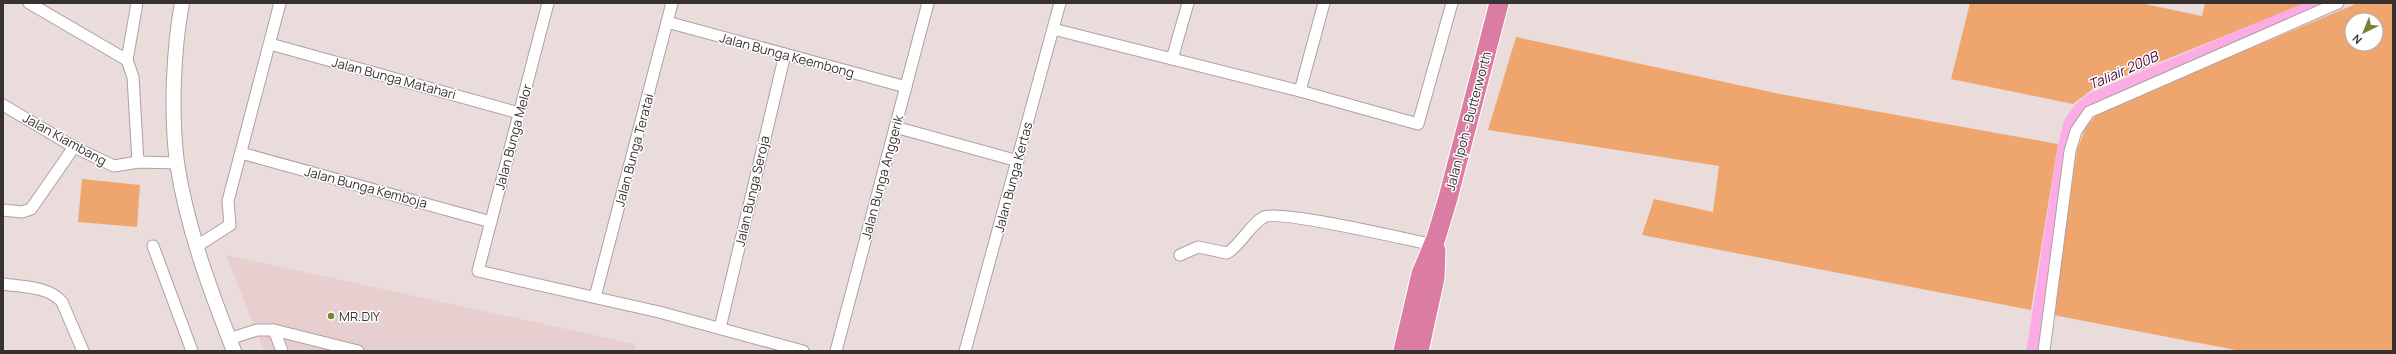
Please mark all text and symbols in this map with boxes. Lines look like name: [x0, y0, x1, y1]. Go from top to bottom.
north arrow: [2344, 12, 2384, 52]
street label: Jalan Bunga Keembong: [718, 28, 856, 82]
text: N: [2349, 31, 2365, 48]
water label: Taliair 200B: [2085, 46, 2162, 94]
street label: Jalan Ipoh - Butterworth: [1441, 49, 1495, 193]
street label: Jalan Bunga Matahari: [330, 53, 458, 103]
street label: Jalan Bunga Melor: [490, 82, 536, 192]
street label: Jalan Bunga Teratai: [610, 92, 658, 208]
street label: Jalan Kiambang: [20, 109, 110, 169]
street label: Jalan Bunga Anggerik: [857, 112, 907, 241]
street label: Jalan Bunga Kertas: [990, 120, 1036, 234]
street label: Jalan Bunga Seroja: [731, 134, 773, 248]
street label: Jalan Bunga Kemboja: [303, 162, 429, 212]
place label: MR.DIY: [339, 307, 381, 325]
marker: MR.DIY: [326, 311, 336, 321]

